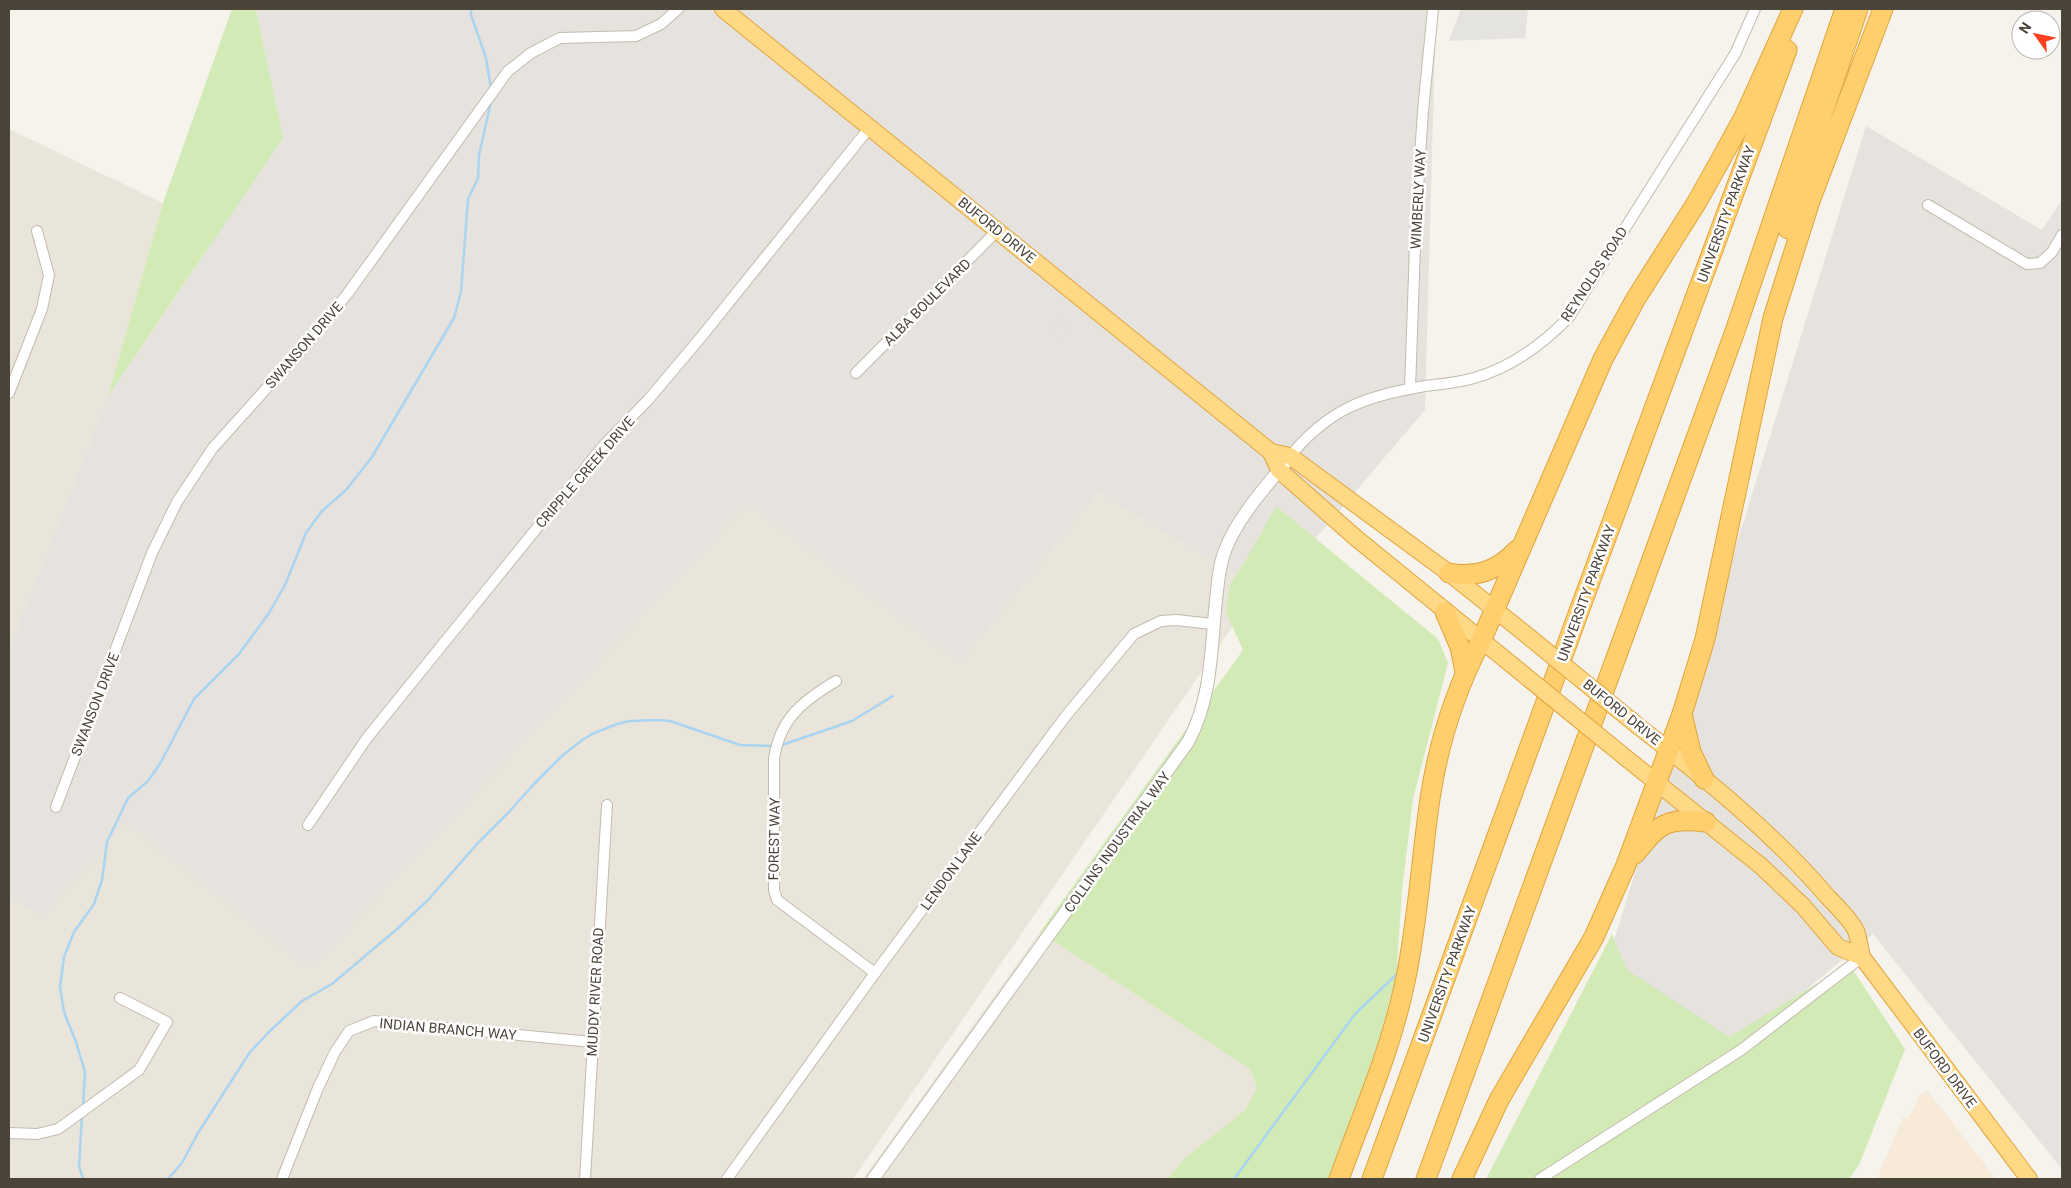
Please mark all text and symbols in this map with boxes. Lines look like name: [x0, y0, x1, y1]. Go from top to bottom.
north arrow: [2011, 10, 2061, 60]
text: N: [2016, 19, 2035, 36]
street label: UNIVERSITY PARKWAY: [1694, 143, 1758, 284]
street label: WIMBERLY WAY: [1407, 148, 1429, 250]
street label: BUFORD DRIVE: [955, 194, 1039, 266]
street label: REYNOLDS ROAD: [1557, 224, 1631, 324]
street label: ALBA BOULEVARD: [880, 255, 974, 349]
street label: SWANSON DRIVE: [262, 298, 346, 392]
street label: CRIPPLE CREEK DRIVE: [532, 413, 638, 531]
street label: UNIVERSITY PARKWAY: [1554, 522, 1618, 663]
street label: SWANSON DRIVE: [68, 650, 122, 758]
street label: BUFORD DRIVE: [1580, 676, 1664, 748]
street label: COLLINS INDUSTRIAL WAY: [1061, 768, 1174, 915]
street label: FOREST WAY: [765, 797, 783, 881]
street label: LENDON LANE: [917, 829, 985, 913]
street label: UNIVERSITY PARKWAY: [1415, 903, 1479, 1044]
street label: MUDDY RIVER ROAD: [584, 927, 606, 1057]
street label: INDIAN BRANCH WAY: [379, 1015, 518, 1043]
street label: BUFORD DRIVE: [1910, 1025, 1980, 1111]

